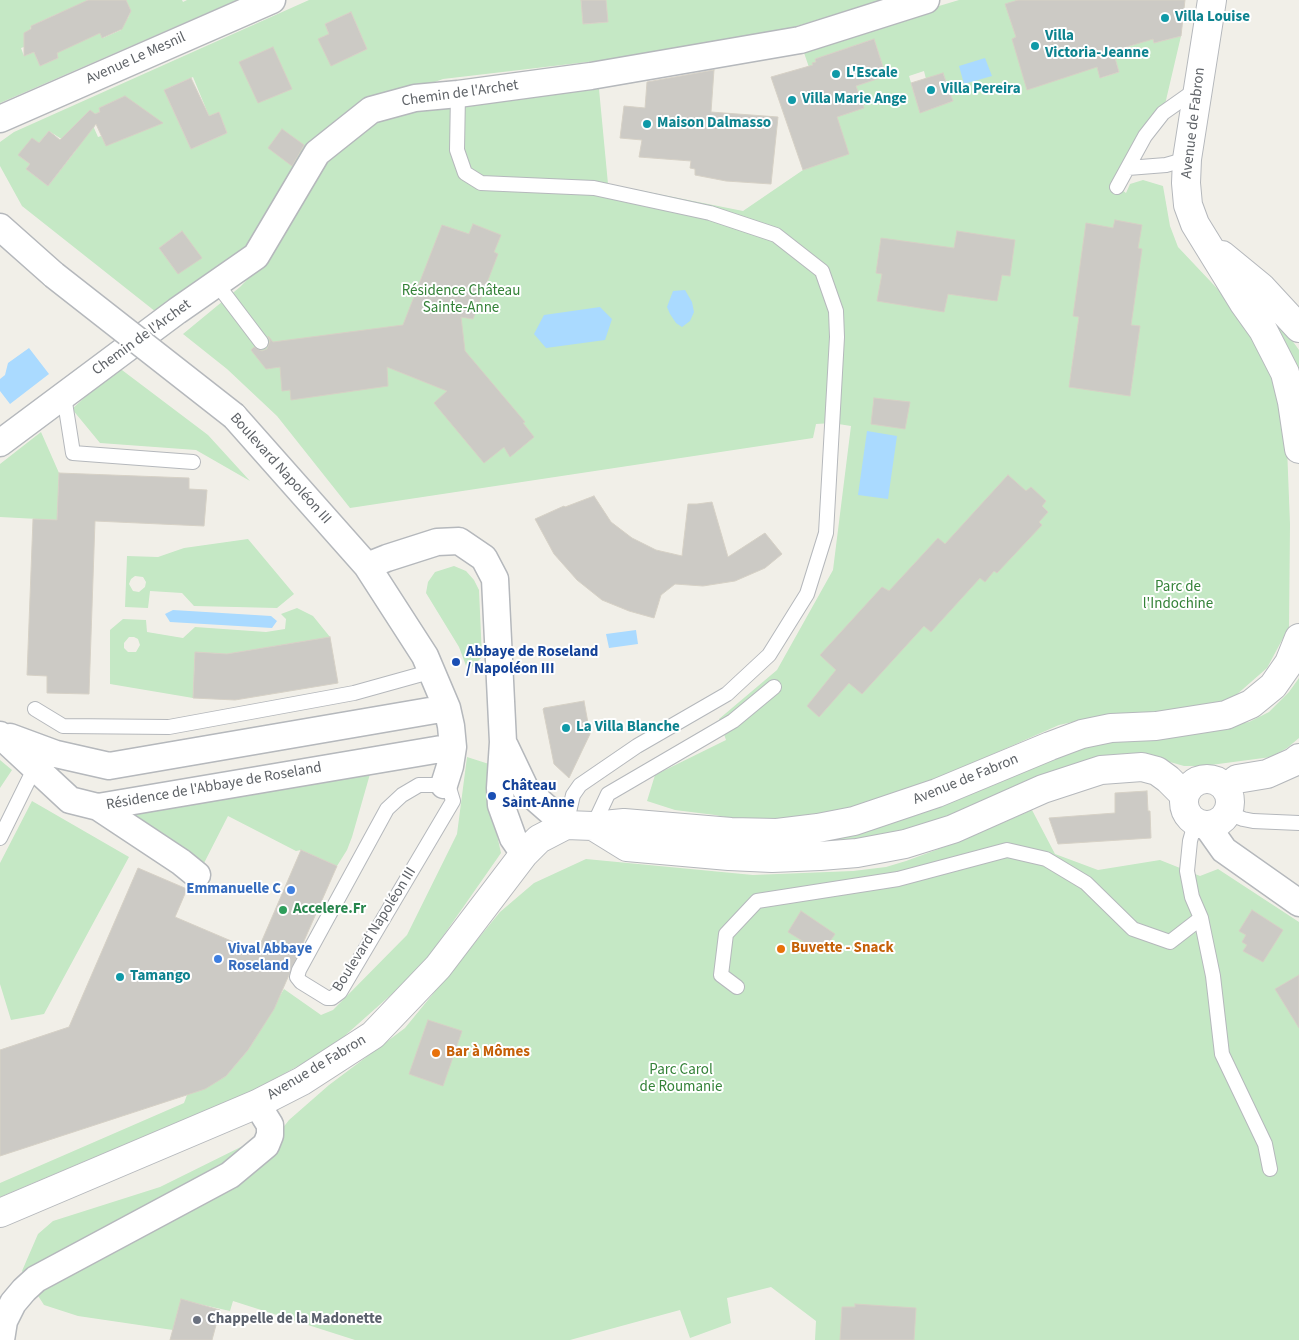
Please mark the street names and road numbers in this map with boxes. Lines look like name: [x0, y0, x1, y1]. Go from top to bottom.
street label: Avenue Le Mesnil: [83, 29, 189, 89]
street label: Avenue de Fabron: [1178, 66, 1210, 180]
street label: Chemin de l'Archet: [401, 77, 519, 111]
street label: Chemin de l'Archet: [89, 296, 195, 380]
street label: Boulevard Napoléon III: [225, 410, 335, 528]
street label: Avenue de Fabron: [911, 751, 1021, 809]
street label: Résidence de l'Abbaye de Roseland: [105, 759, 323, 815]
street label: Boulevard Napoléon III: [329, 864, 421, 996]
street label: Avenue de Fabron: [264, 1031, 370, 1105]

